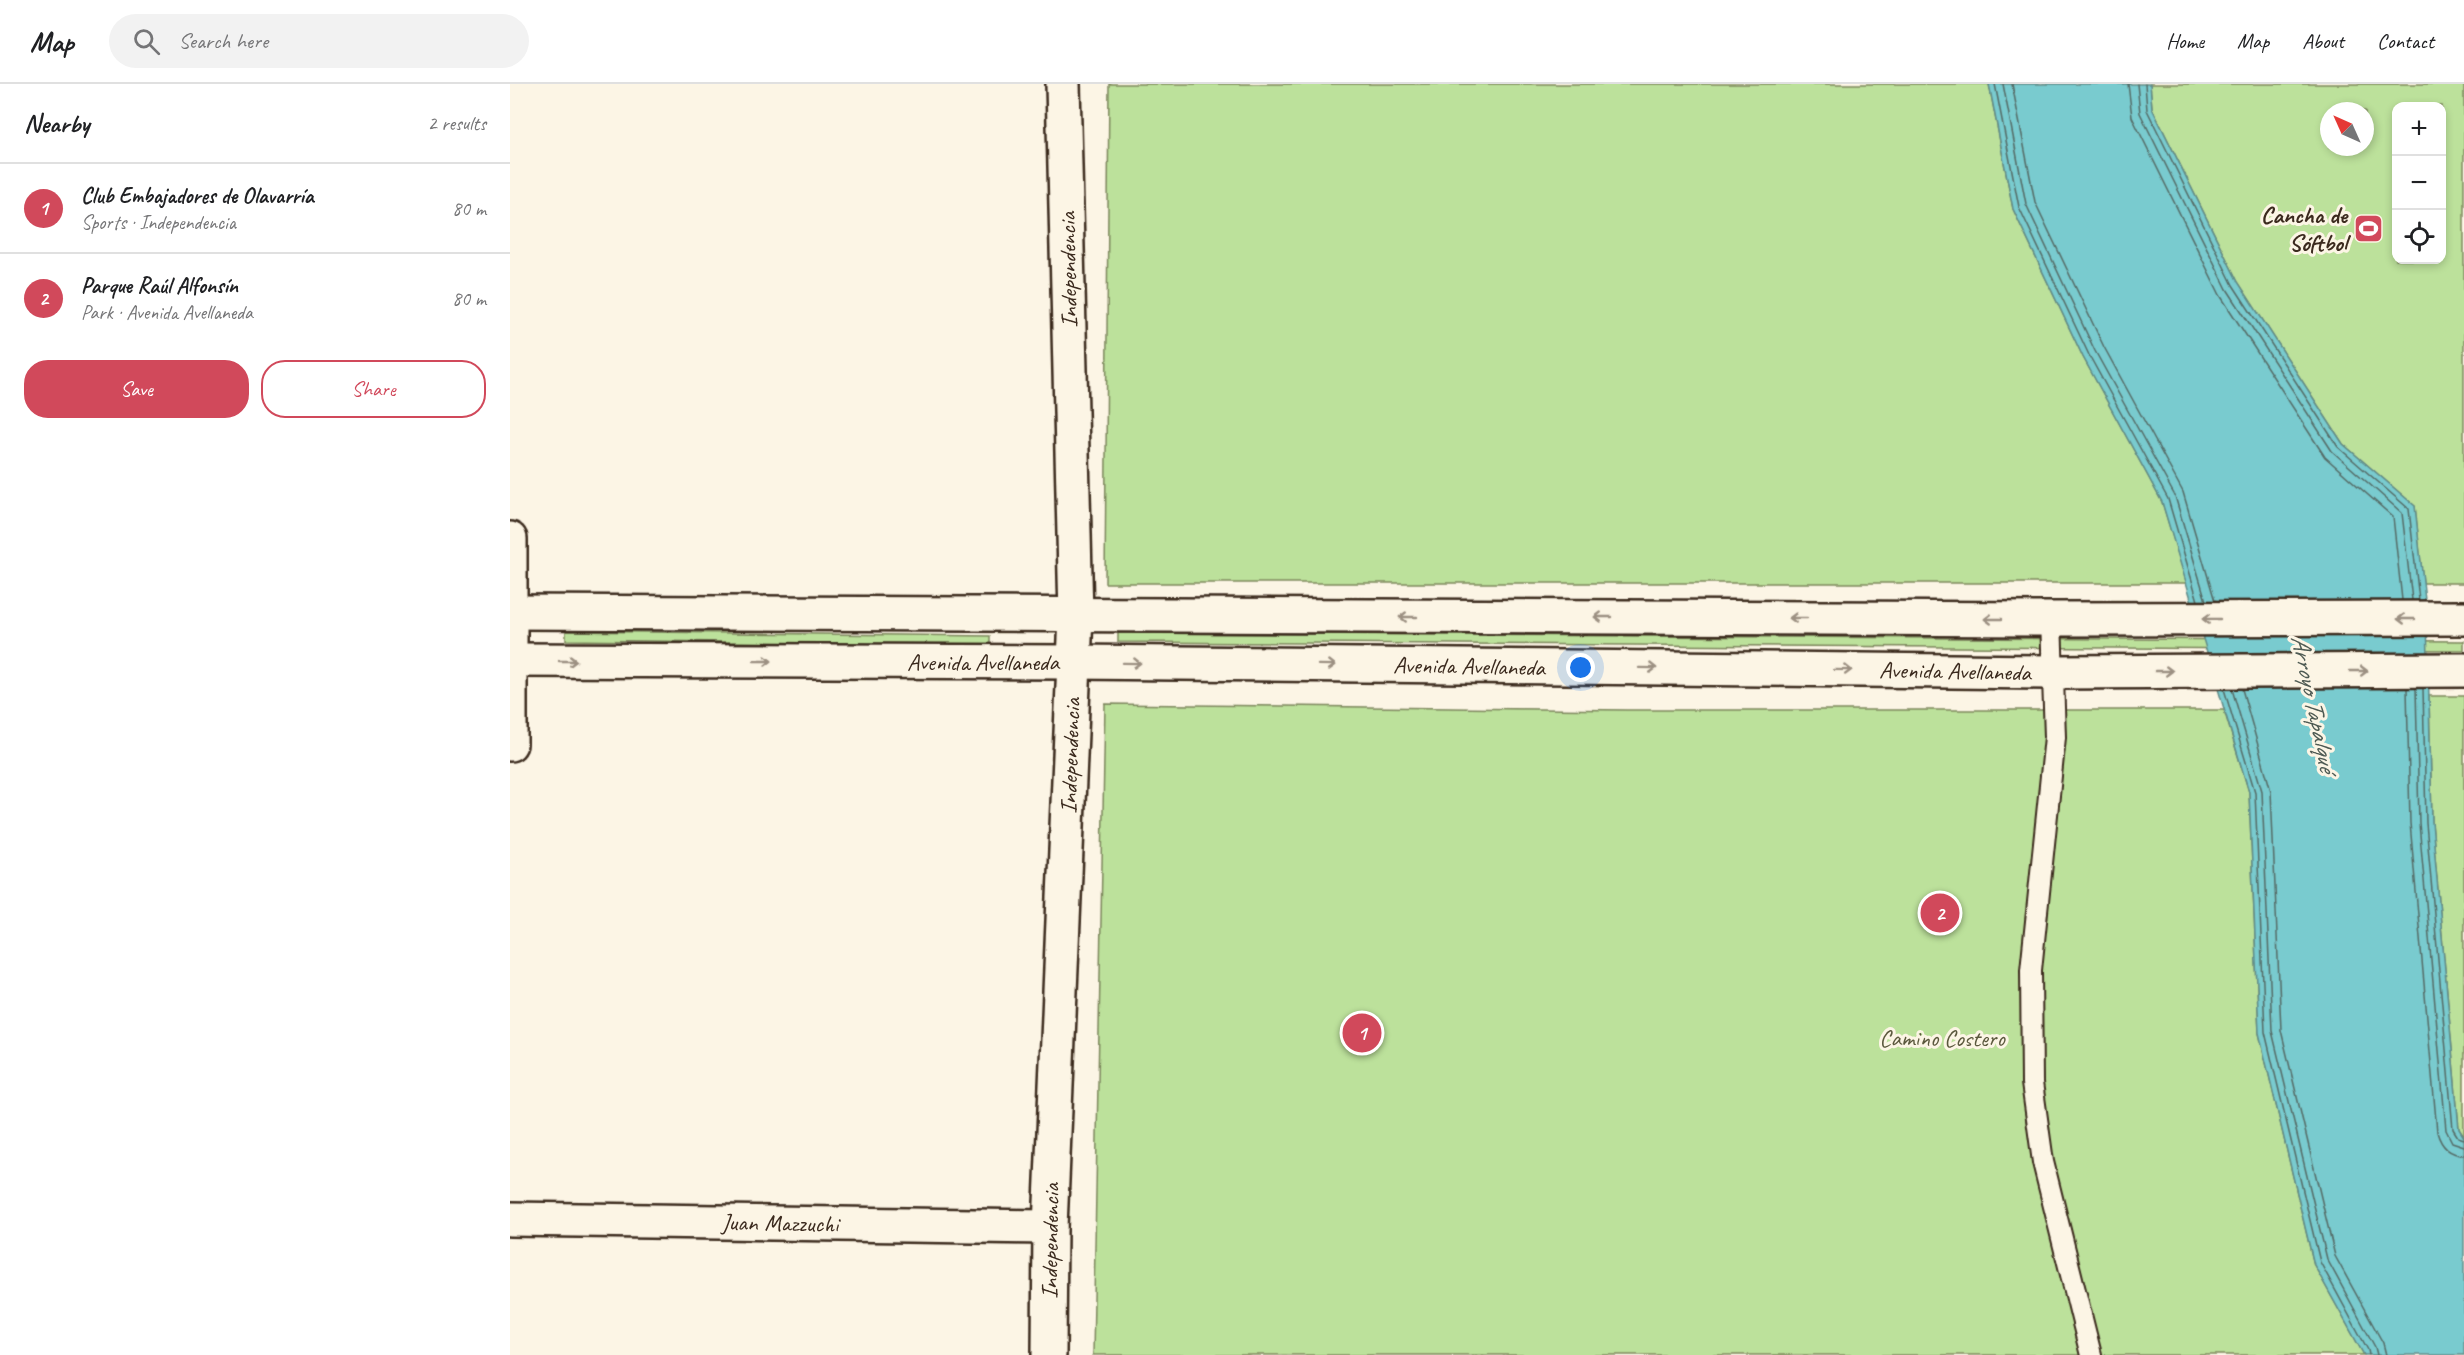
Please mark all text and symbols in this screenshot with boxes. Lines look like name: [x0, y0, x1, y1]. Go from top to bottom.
search box: [109, 14, 529, 68]
text: Map: [30, 24, 73, 59]
icon: search: [130, 25, 163, 58]
text: Search here: [178, 27, 268, 55]
text: Home: [2166, 28, 2204, 54]
text: Map: [2237, 28, 2269, 54]
text: About: [2302, 28, 2344, 54]
text: Contact: [2377, 28, 2434, 54]
north arrow: [2320, 102, 2374, 156]
map controls: [2392, 102, 2446, 264]
button: +: [2392, 102, 2446, 156]
text: Nearby: [24, 107, 89, 140]
text: 2 results: [427, 111, 486, 136]
button: −: [2392, 156, 2446, 210]
text: Club Embajadores de Olavarría: [81, 182, 314, 210]
text: 1: [39, 196, 48, 221]
text: 80 m: [452, 196, 486, 221]
place label: Cancha de Sóftbol: [2261, 200, 2352, 258]
text: Sports · Independencia: [81, 210, 236, 235]
button: locate: [2392, 210, 2446, 264]
street label: Independencia: [1052, 211, 1084, 328]
sports icon: Cancha de Sóftbol: [2352, 213, 2384, 245]
text: Parque Raúl Alfonsín: [81, 272, 238, 300]
text: 2: [39, 286, 48, 311]
text: 80 m: [452, 286, 486, 311]
text: Park · Avenida Avellaneda: [81, 300, 253, 325]
button: Save: [24, 360, 249, 418]
button: Share: [261, 360, 486, 418]
one-way arrow: [1398, 611, 1418, 623]
one-way arrow: [1593, 612, 1613, 623]
one-way arrow: [1788, 612, 1808, 624]
one-way arrow: [1983, 613, 2003, 625]
one-way arrow: [2201, 613, 2221, 625]
one-way arrow: [2396, 613, 2416, 625]
water label: Arroyo Tapalqué: [2283, 632, 2346, 782]
street label: Avenida Avellaneda: [907, 647, 1060, 677]
street label: Avenida Avellaneda: [1393, 650, 1547, 682]
your location: [1566, 653, 1595, 682]
one-way arrow: [558, 655, 578, 666]
one-way arrow: [753, 655, 773, 667]
street label: Avenida Avellaneda: [1879, 655, 2033, 687]
one-way arrow: [1122, 657, 1142, 669]
one-way arrow: [1317, 659, 1337, 671]
one-way arrow: [1638, 662, 1658, 674]
one-way arrow: [1833, 664, 1853, 675]
one-way arrow: [2349, 665, 2369, 677]
one-way arrow: [2154, 666, 2174, 677]
street label: Independencia: [1053, 696, 1087, 814]
pin: 2: [1920, 890, 1960, 936]
pin: 1: [1342, 1010, 1382, 1056]
park label: Camino Costero: [1879, 1023, 2006, 1053]
street label: Independencia: [1034, 1182, 1066, 1299]
street label: Juan Mazzuchi: [720, 1207, 841, 1239]

